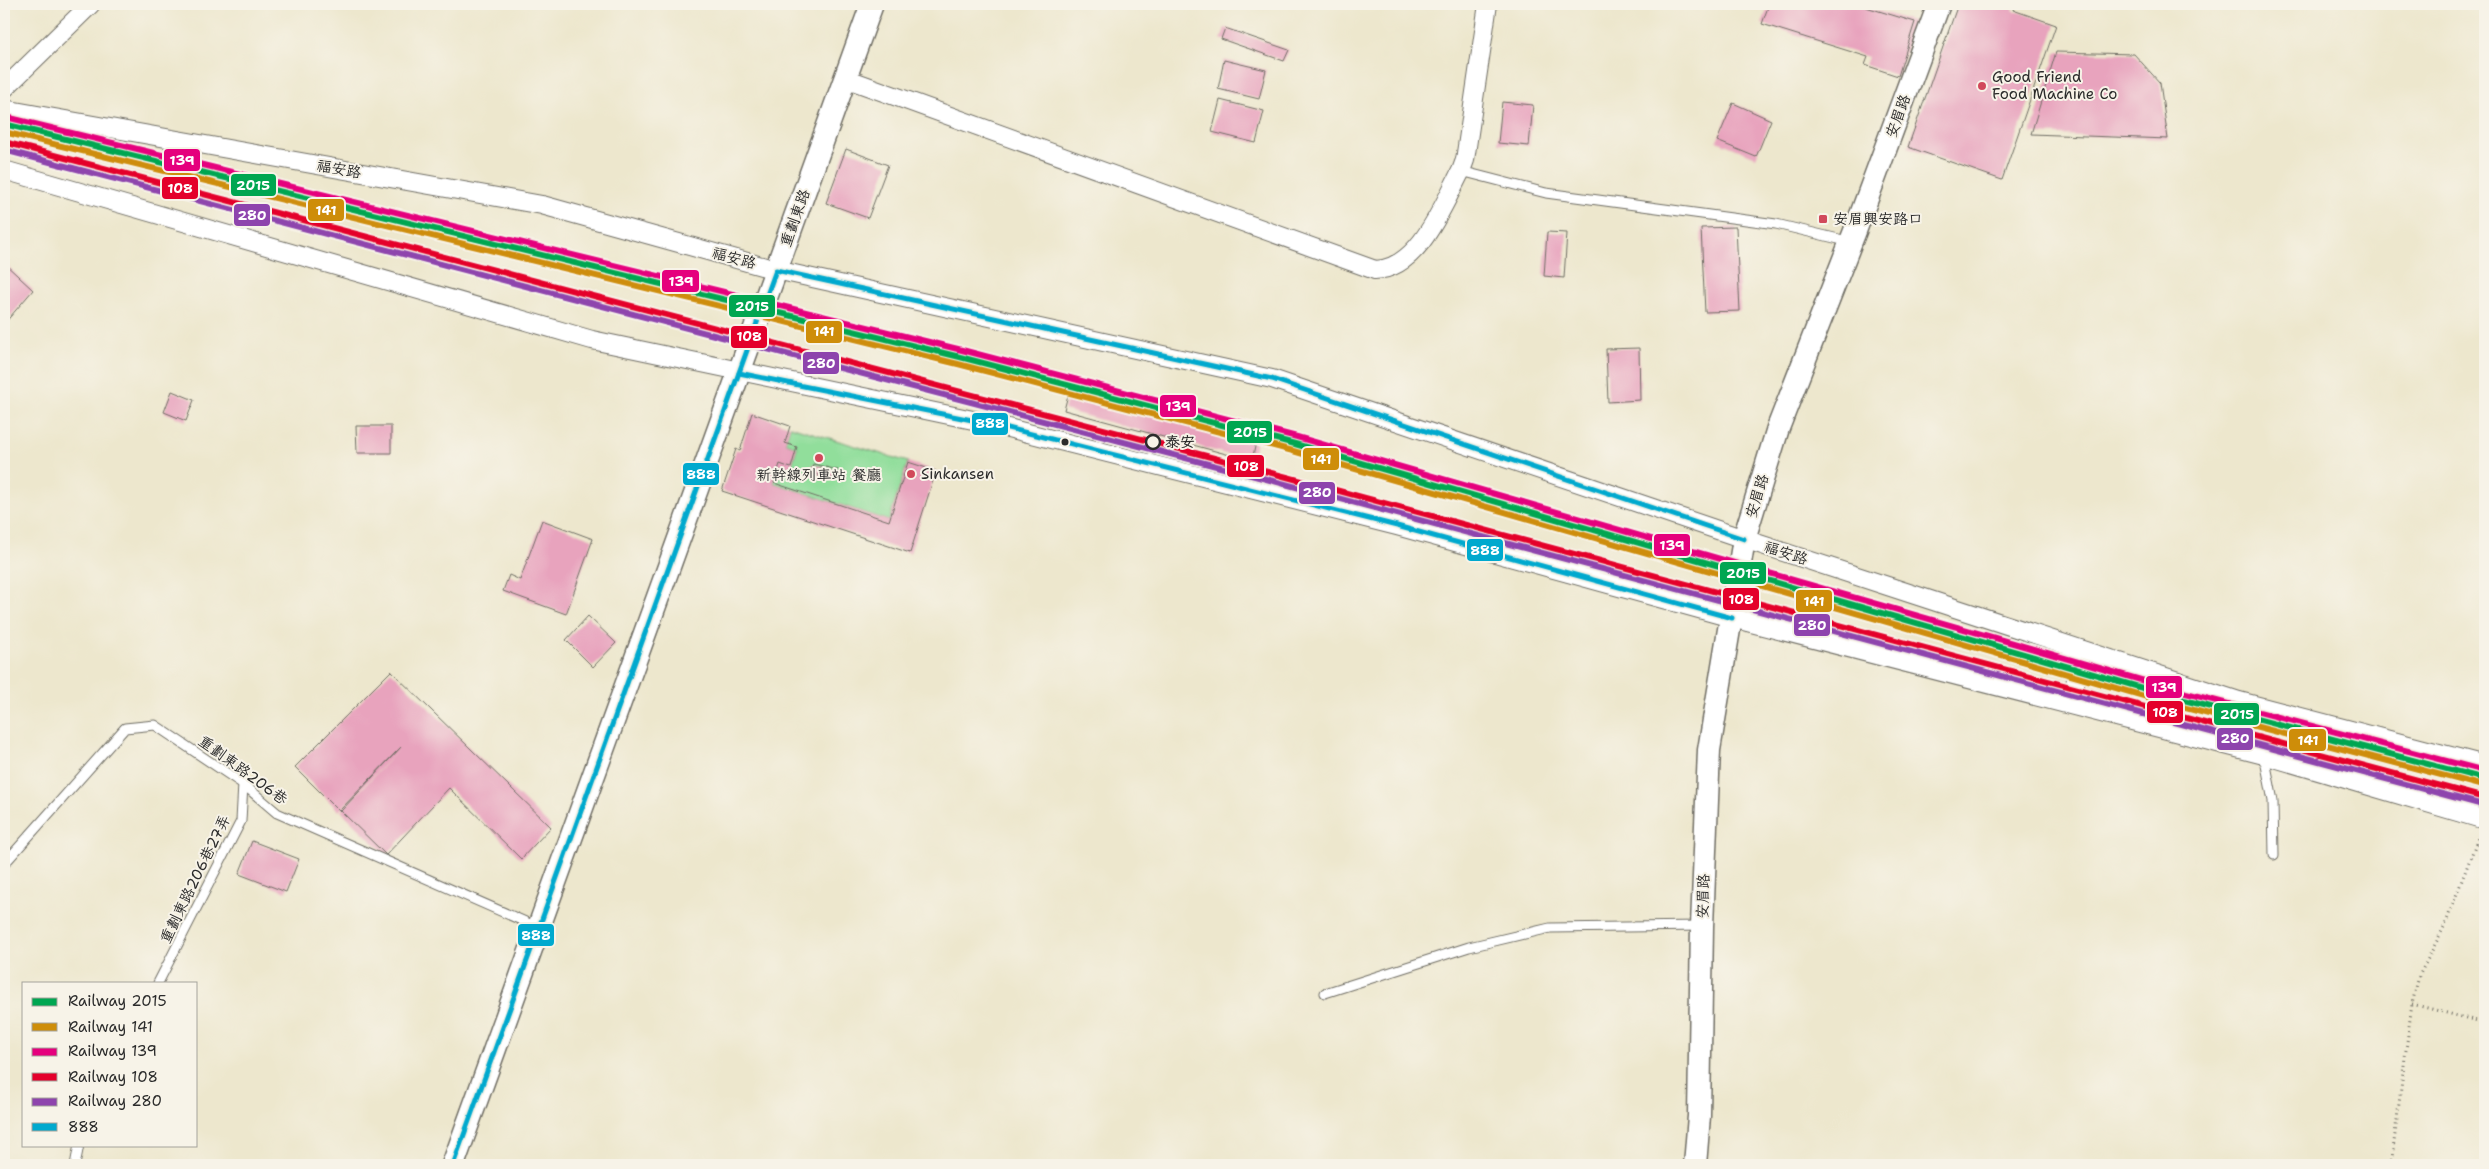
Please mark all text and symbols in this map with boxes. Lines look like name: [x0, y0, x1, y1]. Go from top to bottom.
place label: Good Friend Food Machine Co: [1992, 67, 2117, 104]
marker: Good Friend Food Machine Co: [1976, 80, 1988, 92]
street label: 安眉路: [1881, 91, 1915, 141]
line badge: 139: [163, 148, 201, 172]
text: 139: [169, 151, 195, 169]
street label: 福安路: [315, 155, 363, 183]
line badge: 2015: [230, 173, 277, 197]
line badge: 108: [161, 176, 199, 200]
text: 2015: [236, 176, 270, 194]
text: 108: [167, 179, 193, 197]
street label: 重劃東路: [775, 186, 815, 250]
line badge: 141: [307, 198, 345, 222]
text: 141: [315, 201, 337, 219]
line badge: 280: [233, 203, 271, 227]
text: 280: [237, 206, 267, 224]
place label: 安眉興安路口: [1833, 209, 1923, 229]
marker: 安眉興安路口: [1817, 213, 1829, 225]
street label: 福安路: [710, 243, 758, 273]
line badge: 139: [661, 269, 700, 293]
text: 139: [668, 272, 694, 290]
line badge: 2015: [728, 294, 776, 318]
text: 2015: [735, 297, 769, 315]
line badge: 141: [805, 320, 843, 344]
text: 141: [813, 322, 835, 340]
line badge: 108: [730, 325, 768, 349]
text: 108: [736, 327, 762, 345]
line badge: 280: [802, 351, 840, 375]
text: 280: [806, 354, 836, 372]
line badge: 139: [1159, 394, 1197, 418]
text: 139: [1165, 397, 1191, 415]
line badge: 888: [971, 412, 1009, 436]
text: 888: [975, 414, 1005, 432]
line badge: 2015: [1226, 420, 1273, 444]
text: 2015: [1233, 423, 1267, 441]
place label: 泰安: [1165, 432, 1195, 452]
marker: 泰安: [1145, 434, 1161, 450]
unlabelled marker: [1060, 437, 1070, 447]
line badge: 141: [1302, 447, 1340, 471]
text: 141: [1310, 450, 1332, 468]
marker: 新幹線列車站 餐廳: [813, 452, 825, 464]
line badge: 108: [1226, 454, 1265, 478]
text: 108: [1233, 457, 1259, 475]
line badge: 888: [682, 462, 720, 486]
place label: Sinkansen: [921, 464, 994, 484]
text: 888: [686, 465, 716, 483]
place label: 新幹線列車站 餐廳: [756, 465, 882, 485]
marker: Sinkansen: [905, 468, 917, 480]
street label: 安眉路: [1741, 472, 1773, 520]
line badge: 280: [1298, 481, 1336, 505]
text: 280: [1302, 483, 1332, 501]
line badge: 139: [1653, 533, 1691, 557]
text: 139: [1659, 536, 1685, 554]
street label: 福安路: [1762, 537, 1810, 569]
line badge: 888: [1466, 538, 1504, 562]
text: 888: [1470, 541, 1500, 559]
line badge: 2015: [1719, 561, 1767, 585]
text: 2015: [1726, 564, 1760, 582]
line badge: 108: [1722, 587, 1760, 611]
line badge: 141: [1795, 589, 1833, 613]
text: 108: [1728, 590, 1754, 608]
text: 141: [1803, 592, 1825, 610]
line badge: 280: [1793, 613, 1831, 637]
text: 280: [1797, 616, 1827, 634]
line badge: 139: [2145, 675, 2183, 699]
text: 139: [2151, 678, 2177, 696]
line badge: 108: [2146, 700, 2184, 724]
line badge: 2015: [2213, 702, 2260, 726]
text: 108: [2152, 703, 2178, 721]
text: 2015: [2220, 705, 2254, 723]
line badge: 280: [2216, 727, 2254, 751]
line badge: 141: [2288, 728, 2327, 752]
text: 280: [2220, 729, 2250, 747]
street label: 重劃東路206巷: [194, 731, 292, 809]
text: 141: [2297, 731, 2319, 749]
street label: 重劃東路206巷27弄: [155, 811, 235, 947]
street label: 安眉路: [1692, 873, 1714, 919]
line badge: 888: [517, 923, 555, 947]
text: 888: [521, 926, 551, 944]
legend: [22, 982, 198, 1146]
text: Railway 2015: [68, 991, 167, 1011]
text: Railway 141: [68, 1017, 153, 1037]
text: Railway 139: [68, 1041, 157, 1061]
text: Railway 108: [68, 1067, 158, 1087]
text: Railway 280: [68, 1091, 162, 1111]
text: 888: [68, 1117, 99, 1137]

